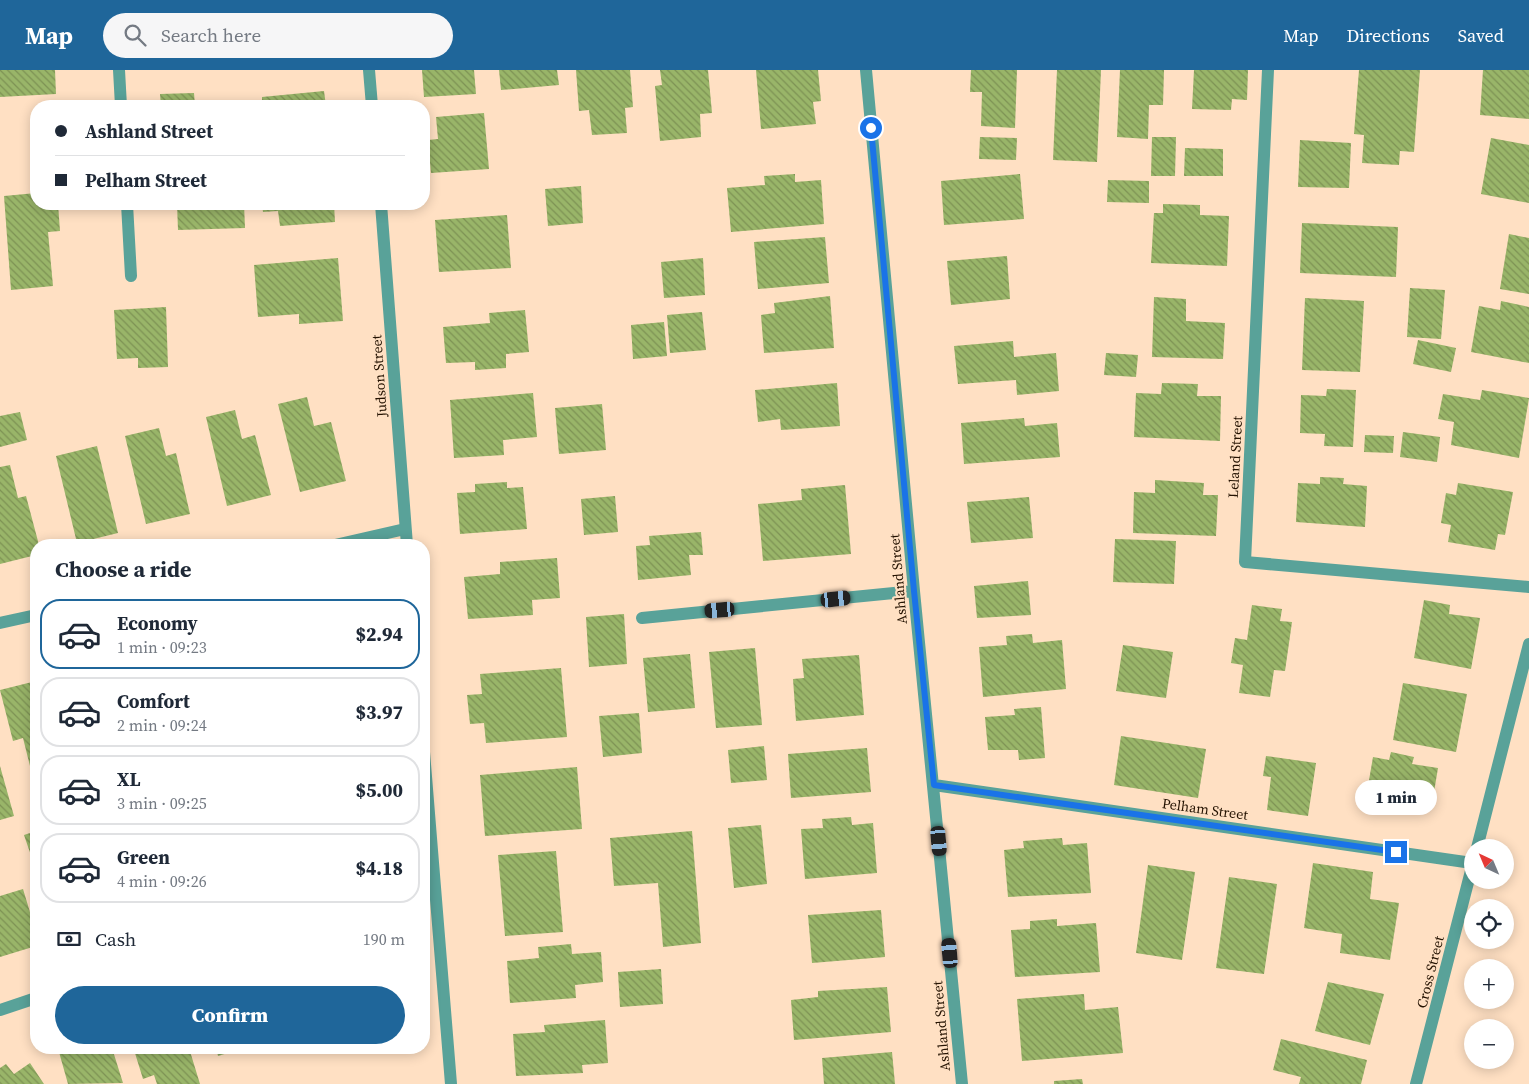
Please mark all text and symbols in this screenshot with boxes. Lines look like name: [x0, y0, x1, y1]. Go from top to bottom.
search box: [103, 13, 453, 58]
text: Map: [25, 19, 73, 52]
icon: search: [121, 21, 149, 49]
text: Search here: [161, 22, 261, 48]
text: Map: [1283, 23, 1319, 48]
text: Directions: [1347, 23, 1430, 48]
text: Saved: [1458, 23, 1504, 48]
route start: [860, 117, 882, 139]
text: Ashland Street: [85, 118, 213, 144]
text: Pelham Street: [85, 167, 207, 193]
street label: Judson Street: [366, 334, 392, 419]
street label: Leland Street: [1223, 415, 1247, 499]
street label: Ashland Street: [884, 533, 912, 625]
text: Choose a ride: [55, 554, 192, 584]
car: [820, 590, 851, 608]
car: [704, 601, 735, 619]
text: Economy: [117, 610, 198, 636]
icon: car: [57, 612, 102, 657]
text: $2.94: [355, 621, 403, 647]
text: 1 min · 09:23: [117, 636, 207, 658]
text: Comfort: [117, 688, 190, 714]
icon: car: [57, 690, 102, 735]
text: $3.97: [355, 699, 403, 725]
text: 2 min · 09:24: [117, 714, 207, 736]
text: XL: [117, 766, 140, 792]
icon: car: [57, 768, 102, 813]
text: $5.00: [355, 777, 403, 803]
callout: 1 min: [1355, 780, 1437, 814]
text: 1 min: [1375, 786, 1417, 808]
text: 3 min · 09:25: [117, 792, 207, 814]
street label: Pelham Street: [1161, 793, 1250, 825]
car: [930, 825, 947, 857]
north arrow: [1464, 839, 1514, 889]
map controls: [1464, 839, 1514, 1069]
route end: [1385, 841, 1407, 863]
text: Green: [117, 844, 170, 870]
icon: car: [57, 846, 102, 891]
text: $4.18: [355, 855, 403, 881]
text: 4 min · 09:26: [117, 870, 207, 892]
button: locate: [1464, 899, 1514, 949]
icon: cash: [55, 925, 83, 953]
text: Cash: [95, 926, 136, 952]
text: 190 m: [363, 928, 405, 950]
street label: Cross Street: [1411, 933, 1449, 1010]
car: [941, 937, 958, 969]
button: +: [1464, 959, 1514, 1009]
street label: Ashland Street: [927, 980, 955, 1072]
button: Confirm: [55, 986, 405, 1044]
button: −: [1464, 1019, 1514, 1069]

